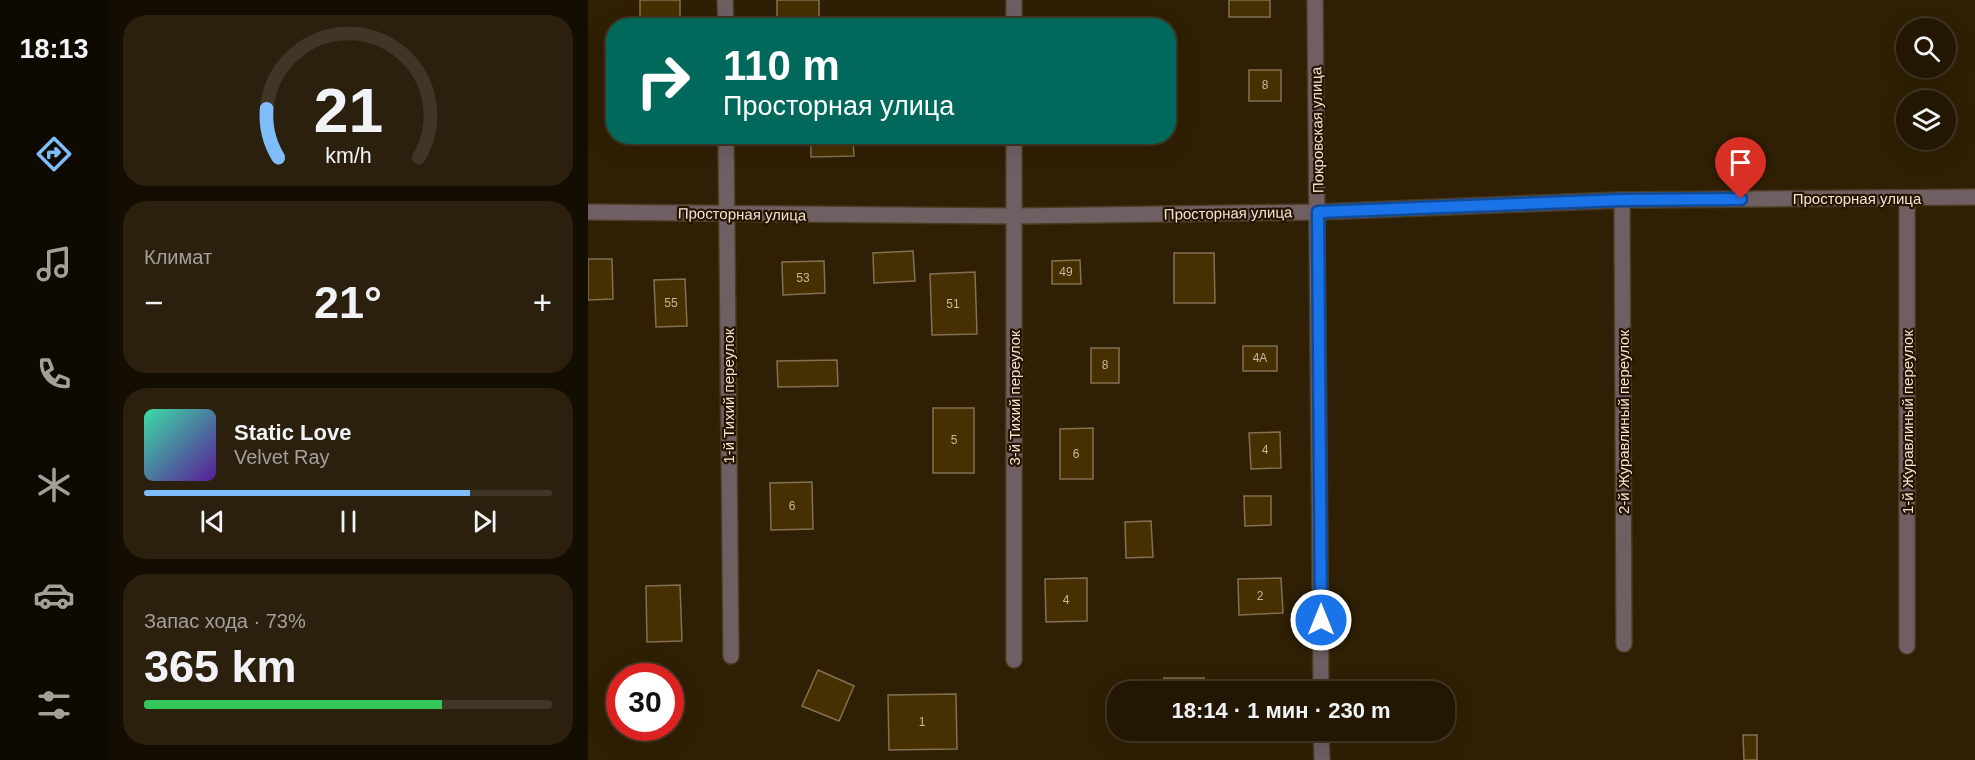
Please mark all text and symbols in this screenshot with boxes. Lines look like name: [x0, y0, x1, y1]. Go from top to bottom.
map controls: [1896, 18, 1956, 150]
button: search: [1896, 18, 1956, 78]
text: 18:13: [19, 34, 89, 64]
icon: right: [624, 42, 702, 120]
text: 110 m: [723, 42, 840, 89]
street label: Покровская улица: [1307, 66, 1327, 193]
text: 21: [313, 76, 383, 145]
house number: 8: [1262, 78, 1269, 92]
button: layers: [1896, 90, 1956, 150]
text: Просторная улица: [723, 91, 954, 121]
icon: directions: [33, 133, 75, 175]
pin: [1715, 137, 1766, 199]
text: km/h: [325, 144, 371, 168]
icon: arrive: [1724, 146, 1757, 179]
street label: Просторная улица: [1793, 190, 1922, 207]
street label: Просторная улица: [1164, 203, 1293, 223]
street label: Просторная улица: [678, 204, 807, 224]
icon: music: [33, 243, 75, 285]
text: Климат: [144, 246, 212, 268]
house number: 49: [1059, 265, 1073, 279]
house number: 53: [796, 271, 810, 285]
text: 21°: [314, 277, 382, 328]
text: −: [144, 284, 163, 321]
text: +: [533, 284, 552, 321]
house number: 55: [664, 296, 678, 310]
house number: 51: [946, 297, 960, 311]
street label: 1-й Тихий переулок: [720, 328, 737, 464]
street label: 3-й Тихий переулок: [1006, 330, 1023, 466]
street label: 2-й Журавлиный переулок: [1615, 330, 1632, 514]
street label: 1-й Журавлиный переулок: [1899, 330, 1916, 514]
house number: 4А: [1253, 351, 1267, 365]
icon: phone: [33, 353, 75, 395]
house number: 8: [1102, 358, 1109, 372]
text: Static Love: [234, 420, 351, 445]
house number: 5: [951, 433, 958, 447]
house number: 4: [1262, 443, 1269, 457]
text: Velvet Ray: [234, 446, 330, 468]
house number: 6: [1073, 447, 1080, 461]
icon: climate: [33, 464, 75, 506]
house number: 6: [789, 499, 796, 513]
icon: previous: [196, 505, 229, 538]
icon: pause: [332, 505, 365, 538]
icon: next: [468, 505, 501, 538]
icon: car: [33, 574, 75, 616]
position arrow: [1289, 588, 1353, 652]
house number: 2: [1257, 589, 1264, 603]
house number: 4: [1063, 593, 1070, 607]
text: Запас хода · 73%: [144, 610, 306, 632]
text: 365 km: [144, 641, 297, 692]
speed limit sign: 30: [606, 663, 684, 741]
icon: filters: [33, 684, 75, 726]
text: 18:14 · 1 мин · 230 m: [1171, 698, 1391, 723]
house number: 1: [919, 715, 926, 729]

